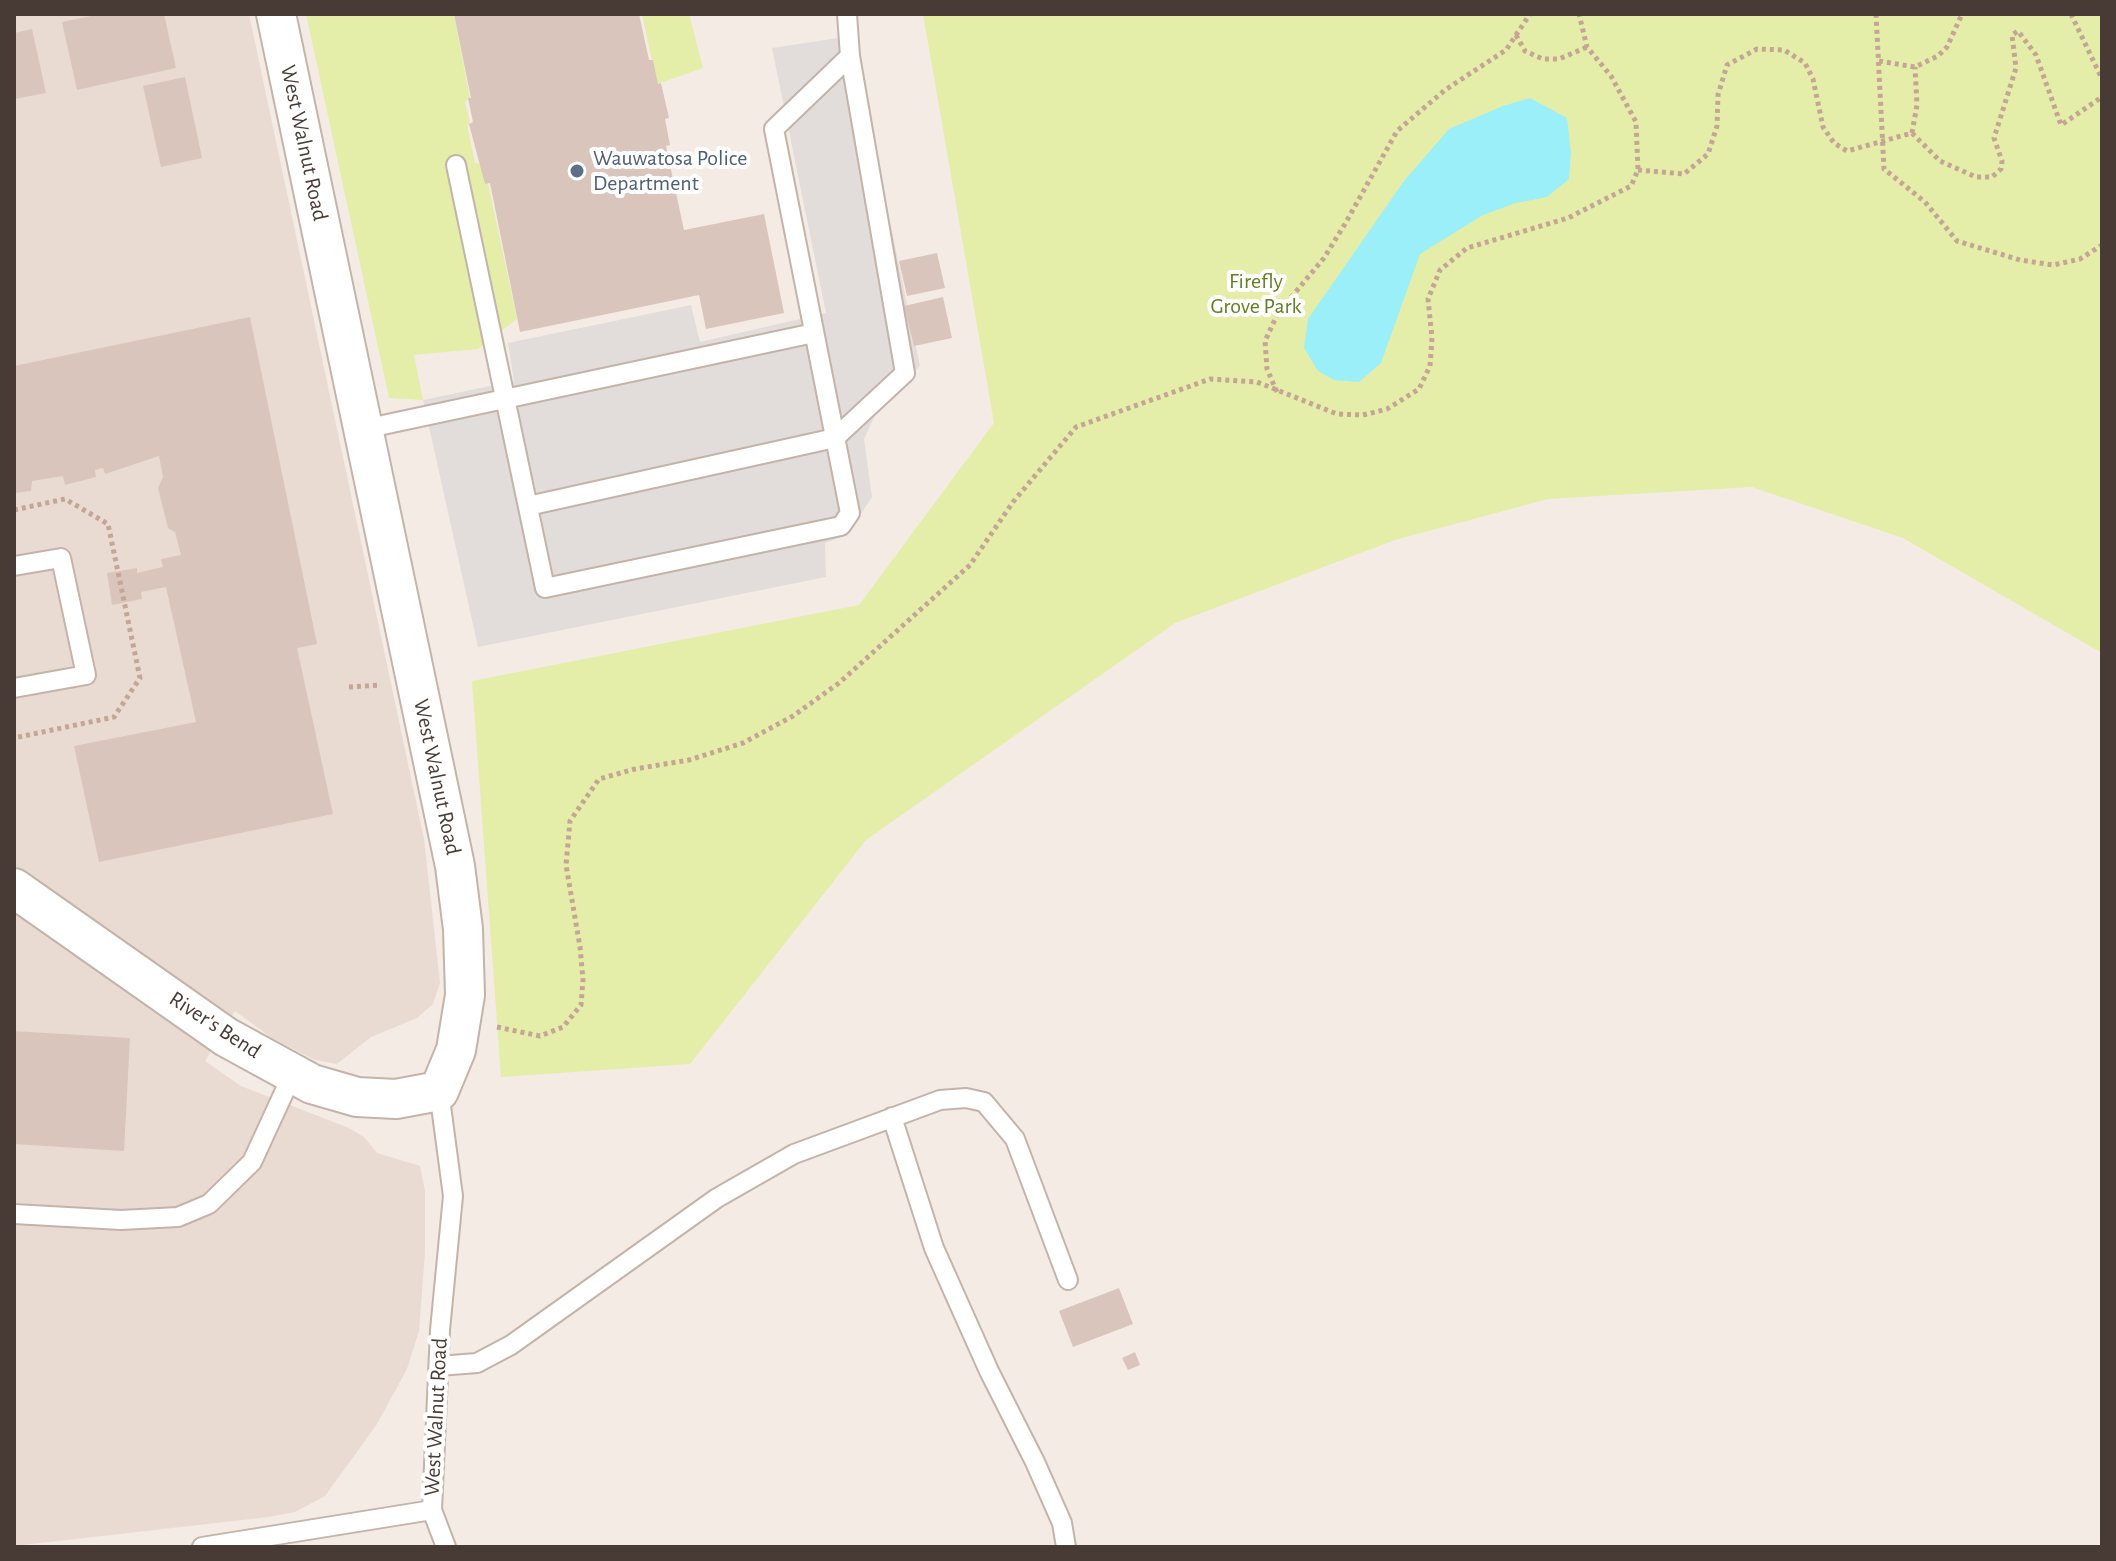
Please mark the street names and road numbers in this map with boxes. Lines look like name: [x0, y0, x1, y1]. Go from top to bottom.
street label: West Walnut Road: [275, 63, 333, 223]
street label: West Walnut Road: [408, 697, 466, 857]
street label: River's Bend: [164, 986, 266, 1064]
street label: West Walnut Road: [419, 1337, 453, 1497]

